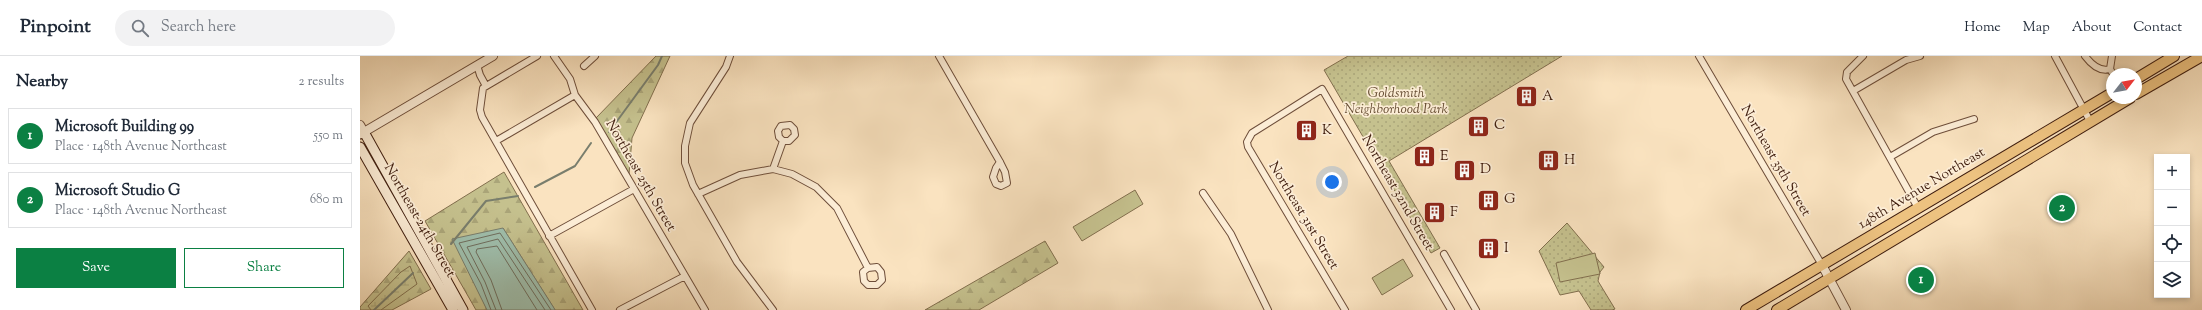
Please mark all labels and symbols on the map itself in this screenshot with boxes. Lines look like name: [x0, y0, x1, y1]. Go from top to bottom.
north arrow: [2106, 68, 2142, 104]
park label: Goldsmith Neighborhood Park: [1344, 84, 1449, 120]
building icon: A: [1514, 84, 1540, 110]
place label: A: [1542, 87, 1554, 107]
street label: Northeast 35th Street: [1735, 102, 1815, 221]
building icon: C: [1465, 113, 1491, 139]
street label: Northeast 25th Street: [600, 116, 680, 236]
place label: C: [1494, 116, 1505, 136]
building icon: K: [1294, 118, 1320, 144]
place label: K: [1322, 121, 1332, 141]
street label: Northeast 32nd Street: [1356, 132, 1438, 255]
street label: 148th Avenue Northeast: [1855, 143, 1989, 235]
building icon: E: [1412, 144, 1438, 170]
place label: E: [1440, 147, 1449, 167]
building icon: H: [1536, 148, 1562, 174]
place label: H: [1564, 151, 1575, 171]
building icon: D: [1452, 157, 1478, 183]
street label: Northeast 31st Street: [1263, 158, 1343, 274]
street label: Northeast 24th Street: [378, 160, 460, 282]
place label: D: [1480, 160, 1491, 180]
your location: [1322, 172, 1342, 192]
building icon: G: [1476, 187, 1502, 213]
place label: G: [1504, 190, 1516, 210]
pin: 2: [2049, 193, 2075, 223]
building icon: F: [1422, 200, 1448, 226]
place label: F: [1450, 203, 1458, 223]
building icon: I: [1475, 236, 1501, 262]
place label: I: [1504, 239, 1509, 259]
pin: 1: [1908, 265, 1934, 295]

